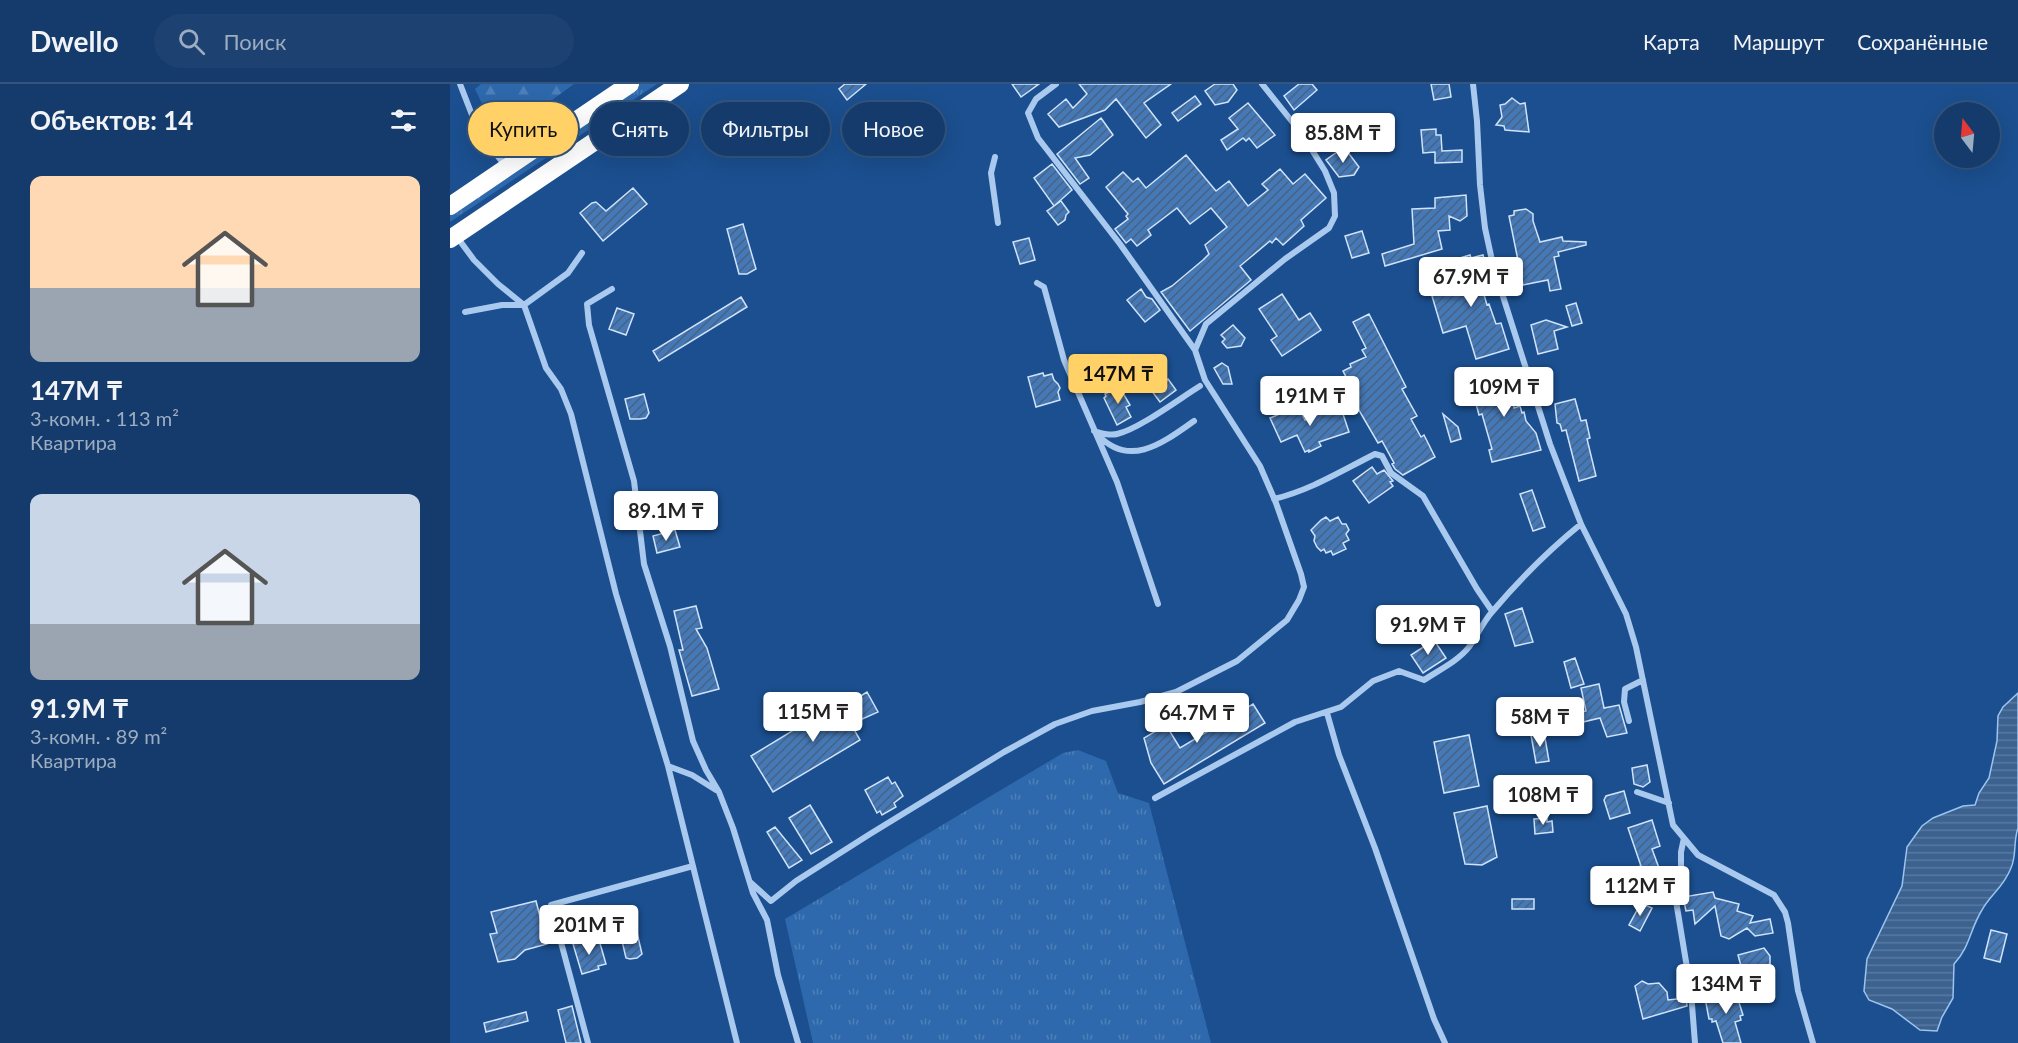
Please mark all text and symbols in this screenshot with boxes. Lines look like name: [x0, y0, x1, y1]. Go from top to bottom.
search box: [154, 14, 574, 68]
text: Dwello: [30, 24, 118, 58]
icon: search: [175, 25, 208, 58]
text: Поиск: [223, 28, 286, 55]
text: Карта: [1643, 29, 1700, 54]
text: Маршрут: [1733, 29, 1824, 54]
text: Сохранённые: [1857, 29, 1988, 54]
chip: Купить: [468, 102, 578, 156]
chip: Снять: [590, 102, 689, 156]
chip: Фильтры: [701, 102, 830, 156]
chip: Новое: [842, 102, 945, 156]
north arrow: [1934, 102, 2000, 168]
map controls: [1934, 102, 2000, 168]
text: Объектов: 14: [30, 104, 193, 136]
icon: filters: [387, 104, 420, 137]
pin: 85.8M ₸: [1288, 113, 1398, 164]
text: 85.8M ₸: [1305, 120, 1381, 144]
icon: home: [171, 215, 279, 323]
pin: 67.9M ₸: [1416, 257, 1526, 308]
text: 67.9M ₸: [1433, 264, 1509, 288]
pin: 147M ₸: [1069, 354, 1167, 405]
text: 147M ₸: [1082, 361, 1154, 385]
pin: 109M ₸: [1455, 367, 1553, 418]
text: 147M ₸: [30, 374, 123, 406]
text: 109M ₸: [1468, 374, 1540, 398]
pin: 191M ₸: [1261, 376, 1359, 427]
text: 191M ₸: [1274, 383, 1346, 407]
text: 3-комн. · 113 m²: [30, 406, 179, 430]
text: Квартира: [30, 430, 117, 454]
pin: 89.1M ₸: [611, 491, 721, 542]
text: 89.1M ₸: [628, 498, 704, 522]
icon: home: [171, 533, 279, 641]
pin: 91.9M ₸: [1373, 605, 1483, 656]
text: 91.9M ₸: [1390, 612, 1466, 636]
text: 91.9M ₸: [30, 692, 129, 724]
pin: 115M ₸: [764, 692, 862, 743]
pin: 64.7M ₸: [1142, 693, 1252, 744]
pin: 58M ₸: [1498, 697, 1582, 748]
text: 115M ₸: [777, 699, 849, 723]
text: 64.7M ₸: [1159, 700, 1235, 724]
text: 58M ₸: [1510, 704, 1570, 728]
text: 3-комн. · 89 m²: [30, 724, 167, 748]
text: Квартира: [30, 748, 117, 772]
pin: 108M ₸: [1494, 775, 1592, 826]
text: 108M ₸: [1507, 782, 1579, 806]
pin: 112M ₸: [1591, 866, 1689, 917]
text: 112M ₸: [1604, 873, 1676, 897]
pin: 201M ₸: [540, 905, 638, 956]
text: 201M ₸: [553, 912, 625, 936]
pin: 134M ₸: [1677, 964, 1775, 1015]
text: 134M ₸: [1690, 971, 1762, 995]

